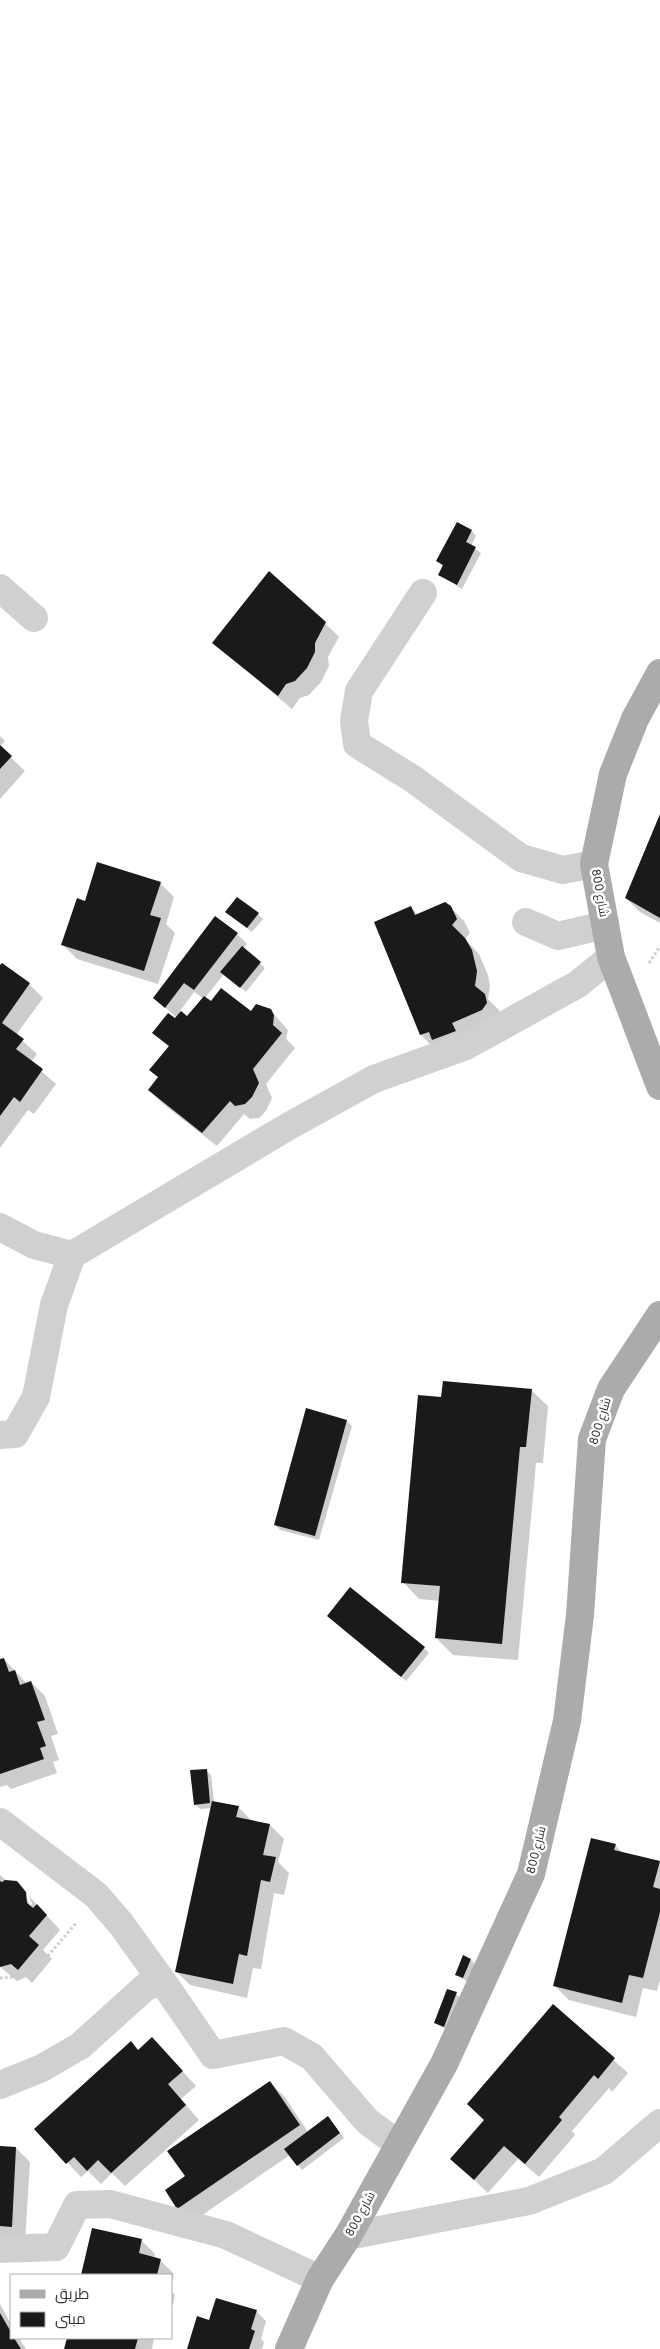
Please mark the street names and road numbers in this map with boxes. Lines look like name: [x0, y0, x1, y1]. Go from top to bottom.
street label: شارع 800: [587, 868, 611, 919]
street label: شارع 800: [586, 1396, 616, 1447]
street label: شارع 800: [523, 1825, 551, 1876]
street label: شارع 800: [342, 2189, 380, 2240]

